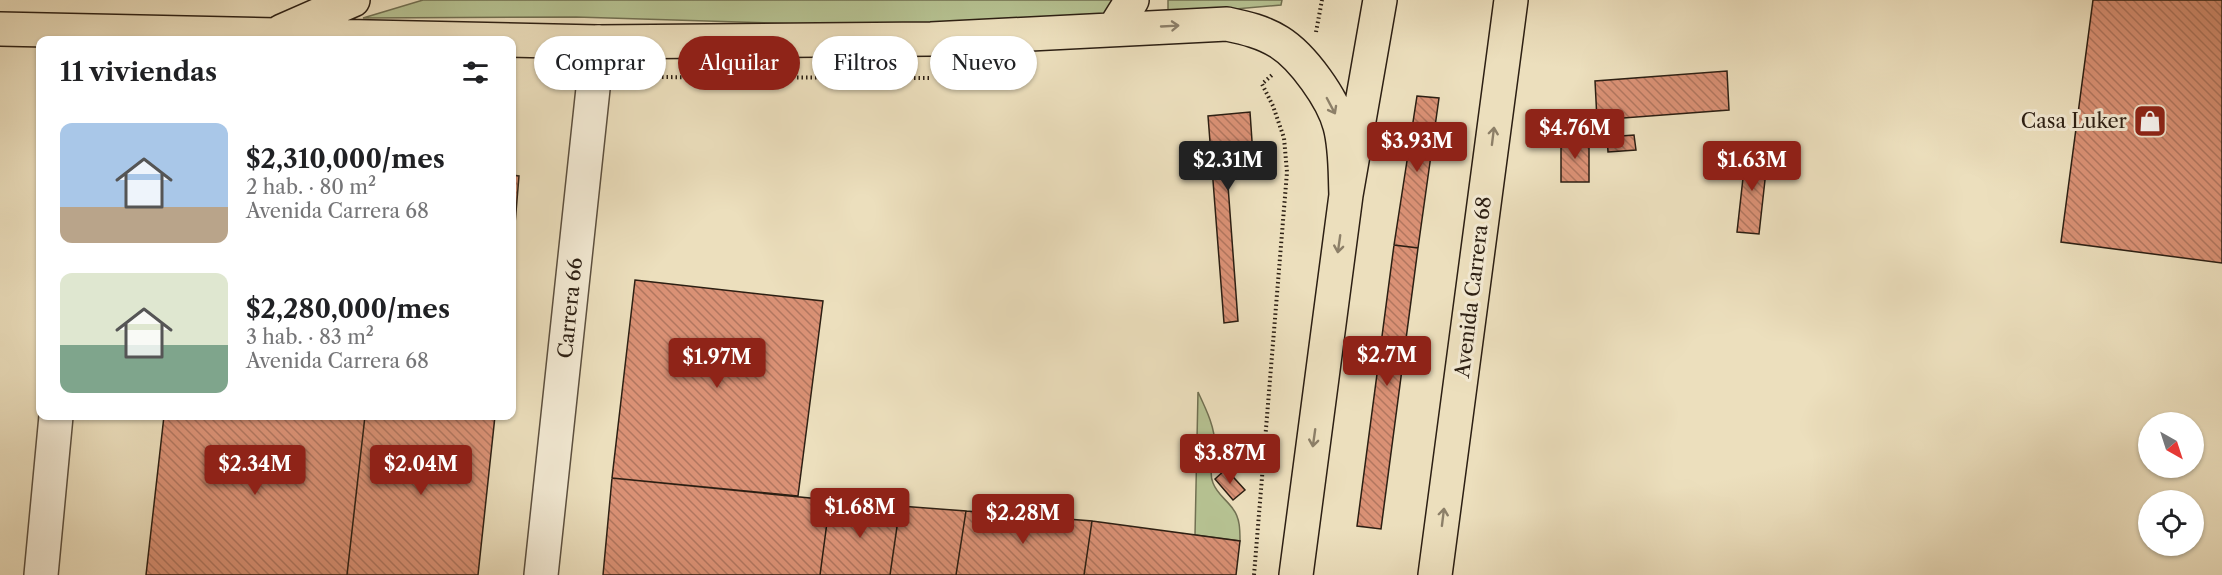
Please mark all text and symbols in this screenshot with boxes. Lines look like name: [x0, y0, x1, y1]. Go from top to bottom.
one-way arrow: [1159, 20, 1179, 31]
chip: Comprar: [534, 36, 666, 90]
chip: Alquilar: [678, 36, 800, 90]
chip: Filtros: [812, 36, 918, 90]
chip: Nuevo: [930, 36, 1037, 90]
text: 11 viviendas: [60, 56, 217, 88]
icon: filters: [459, 56, 492, 89]
one-way arrow: [1326, 96, 1337, 114]
shop icon: Casa Luker: [2132, 103, 2168, 139]
pin: $4.76M: [1526, 109, 1624, 160]
place label: Casa Luker: [2021, 109, 2128, 133]
text: $4.76M: [1539, 116, 1611, 140]
pin: $3.93M: [1368, 122, 1466, 173]
one-way arrow: [1487, 127, 1498, 147]
text: $3.93M: [1381, 129, 1453, 153]
pin: $2.31M: [1179, 141, 1277, 192]
pin: $1.63M: [1703, 141, 1801, 192]
text: $2,310,000/mes: [246, 143, 445, 175]
icon: home: [108, 147, 180, 219]
text: $2.31M: [1193, 148, 1263, 172]
text: $1.63M: [1717, 148, 1787, 172]
text: 2 hab. · 80 m²: [246, 175, 376, 199]
street label: Avenida Carrera 68: [1450, 195, 1496, 380]
text: Avenida Carrera 68: [246, 199, 429, 223]
one-way arrow: [1334, 234, 1345, 254]
street label: Carrera 66: [553, 256, 587, 360]
text: $2,280,000/mes: [246, 293, 450, 325]
icon: home: [108, 297, 180, 369]
text: 3 hab. · 83 m²: [246, 325, 374, 349]
pin: $2.7M: [1345, 336, 1429, 387]
pin: $1.97M: [668, 338, 766, 389]
text: $2.7M: [1357, 343, 1417, 367]
text: $1.97M: [683, 345, 751, 369]
text: Avenida Carrera 68: [246, 349, 429, 373]
north arrow: [2138, 412, 2204, 478]
map controls: [2138, 412, 2204, 556]
one-way arrow: [1308, 427, 1319, 447]
pin: $3.87M: [1181, 434, 1279, 485]
text: $3.87M: [1194, 441, 1266, 465]
pin: $2.34M: [206, 445, 304, 496]
pin: $2.04M: [372, 445, 470, 496]
text: $2.34M: [219, 452, 291, 476]
text: $2.04M: [384, 452, 458, 476]
pin: $1.68M: [811, 488, 909, 539]
button: locate: [2138, 490, 2204, 556]
pin: $2.28M: [974, 494, 1072, 545]
text: $1.68M: [824, 495, 896, 519]
text: $2.28M: [986, 501, 1060, 525]
one-way arrow: [1438, 508, 1449, 527]

